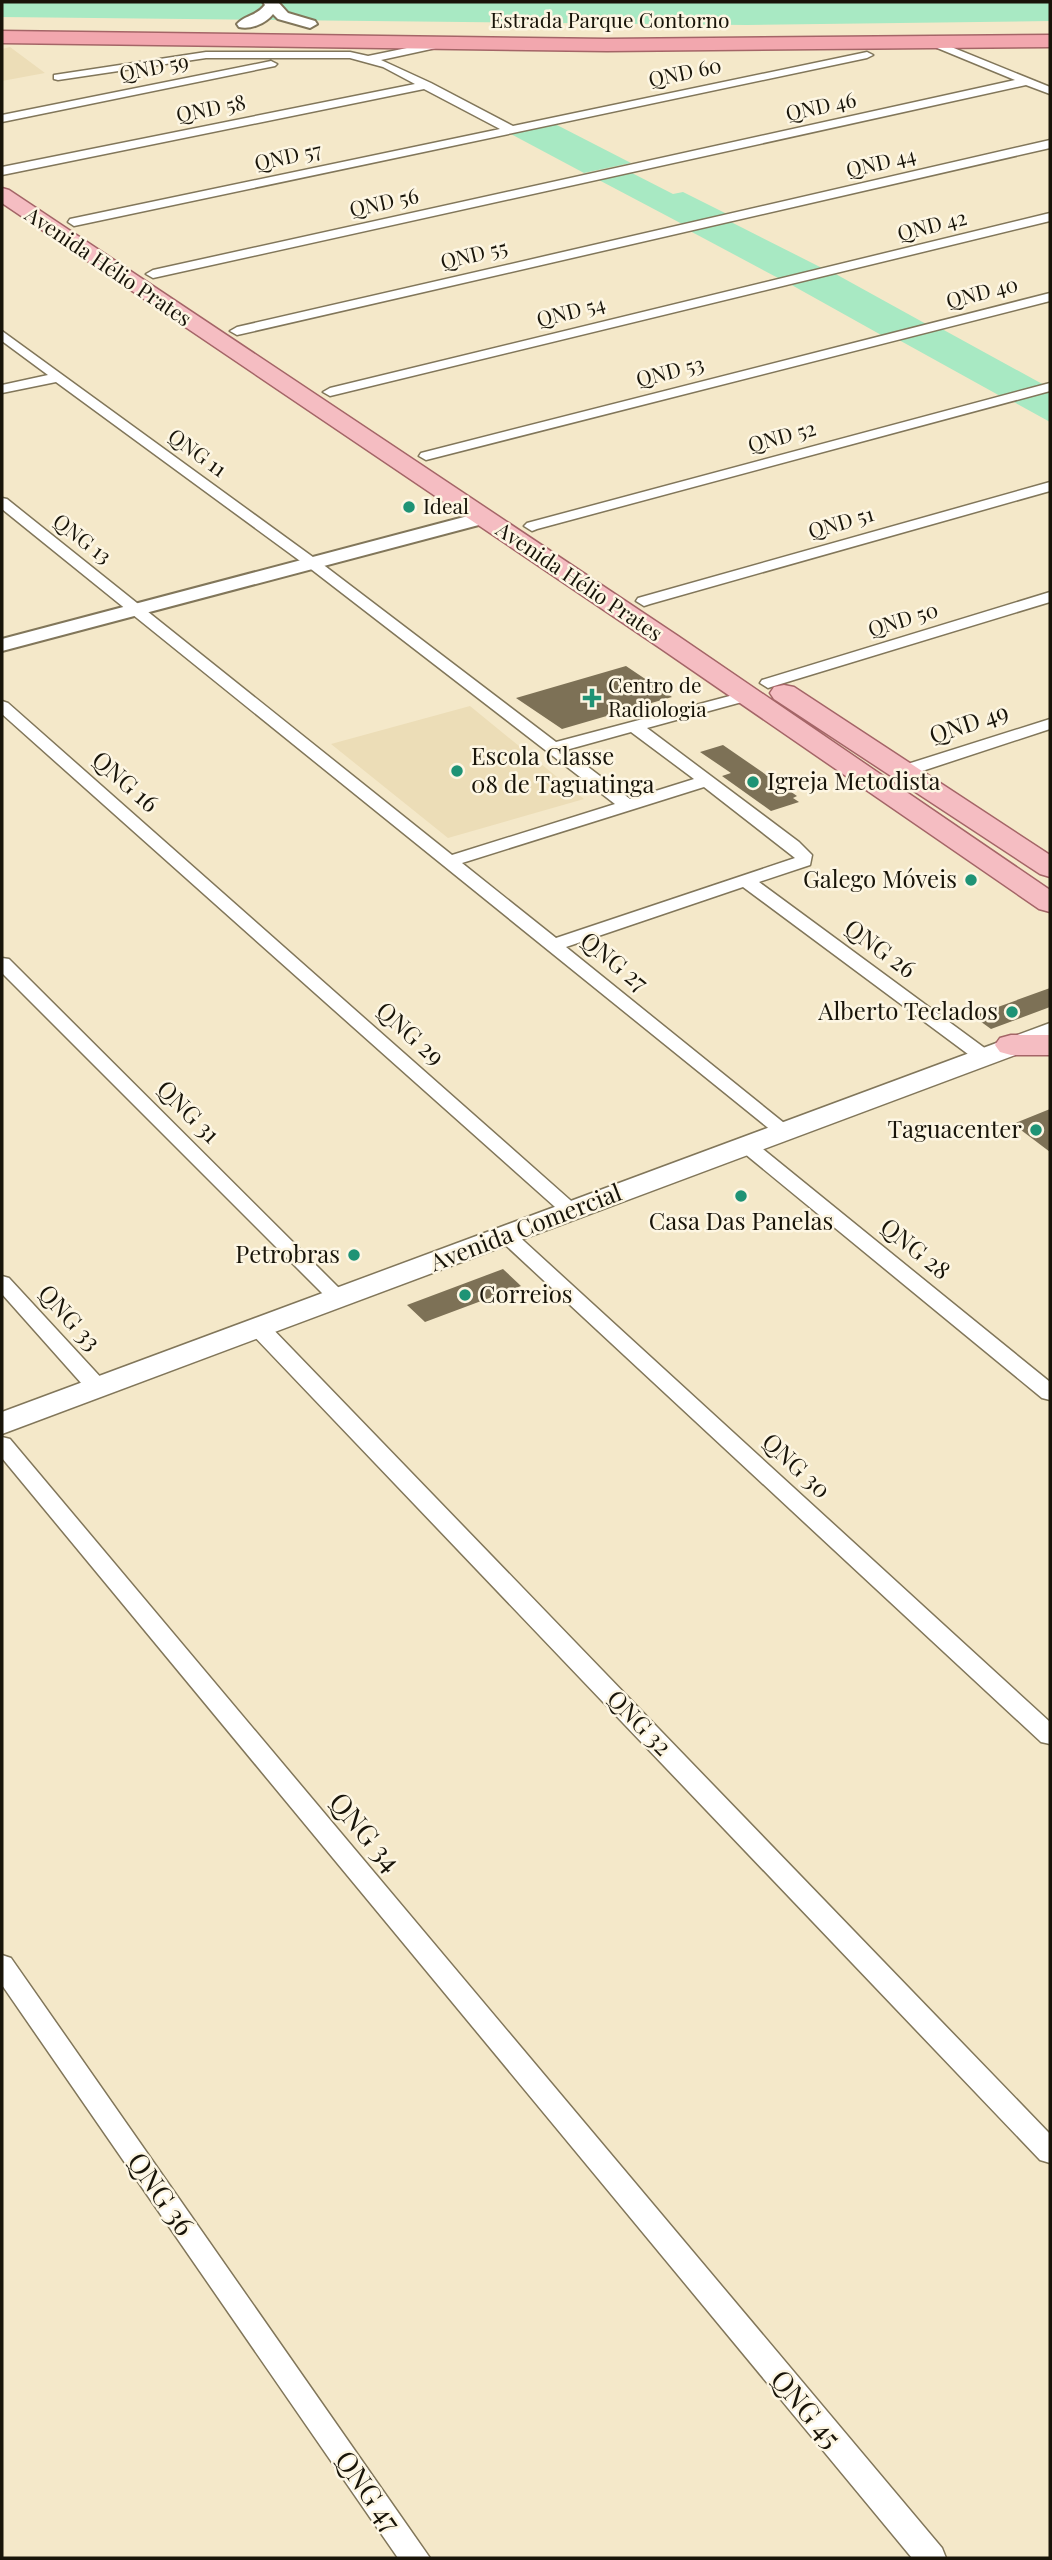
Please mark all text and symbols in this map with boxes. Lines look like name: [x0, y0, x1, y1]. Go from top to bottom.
street label: Estrada Parque Contorno: [490, 5, 730, 33]
street label: QND 59: [117, 46, 191, 86]
street label: QND 60: [645, 50, 724, 92]
street label: QND 46: [783, 84, 859, 126]
street label: QND 58: [173, 87, 248, 127]
street label: QND 57: [251, 134, 324, 176]
street label: QND 44: [843, 139, 918, 183]
street label: QND 56: [346, 180, 421, 222]
street label: Avenida Hélio Prates: [20, 199, 198, 331]
street label: QND 42: [894, 202, 969, 246]
street label: QND 55: [437, 232, 510, 274]
street label: QND 40: [943, 269, 1020, 313]
street label: QND 54: [533, 288, 608, 332]
street label: QND 53: [633, 348, 706, 392]
street label: QND 52: [744, 413, 819, 458]
street label: QNG 11: [163, 421, 233, 482]
place label: Ideal: [423, 491, 469, 519]
street label: QND 51: [804, 498, 877, 544]
marker: Ideal: [401, 499, 417, 515]
street label: QNG 13: [48, 506, 118, 569]
street label: Avenida Hélio Prates: [491, 514, 669, 646]
street label: QND 50: [864, 594, 941, 642]
place label: Centro de Radiologia: [608, 670, 707, 722]
marker: Centro de Radiologia: [582, 688, 602, 708]
street label: QND 49: [925, 694, 1012, 750]
place label: Escola Classe 08 de Taguatinga: [471, 739, 654, 799]
street label: QNG 16: [86, 743, 166, 818]
marker: Escola Classe 08 de Taguatinga: [449, 763, 465, 779]
place label: Igreja Metodista: [767, 764, 940, 796]
marker: Igreja Metodista: [745, 774, 761, 790]
place label: Galego Móveis: [803, 862, 957, 894]
marker: Galego Móveis: [963, 872, 979, 888]
street label: QNG 26: [839, 911, 923, 984]
street label: QNG 27: [575, 923, 656, 998]
street label: QNG 29: [371, 994, 452, 1071]
place label: Alberto Teclados: [817, 994, 998, 1026]
marker: Alberto Teclados: [1004, 1004, 1020, 1020]
street label: QNG 31: [151, 1072, 228, 1149]
place label: Taguacenter: [887, 1112, 1022, 1144]
marker: Taguacenter: [1028, 1122, 1044, 1138]
street label: Avenida Comercial: [424, 1175, 626, 1278]
marker: Casa Das Panelas: [733, 1188, 749, 1204]
place label: Casa Das Panelas: [649, 1204, 833, 1236]
street label: QNG 28: [875, 1209, 958, 1285]
place label: Petrobras: [235, 1237, 340, 1269]
marker: Petrobras: [346, 1247, 362, 1263]
street label: QNG 33: [32, 1277, 109, 1357]
place label: Correios: [479, 1277, 573, 1309]
marker: Correios: [457, 1287, 473, 1303]
street label: QNG 30: [756, 1425, 838, 1504]
street label: QNG 32: [601, 1682, 680, 1761]
street label: QNG 34: [322, 1783, 410, 1879]
street label: QNG 36: [120, 2144, 204, 2242]
street label: QNG 45: [764, 2361, 851, 2455]
street label: QNG 47: [328, 2442, 411, 2539]

